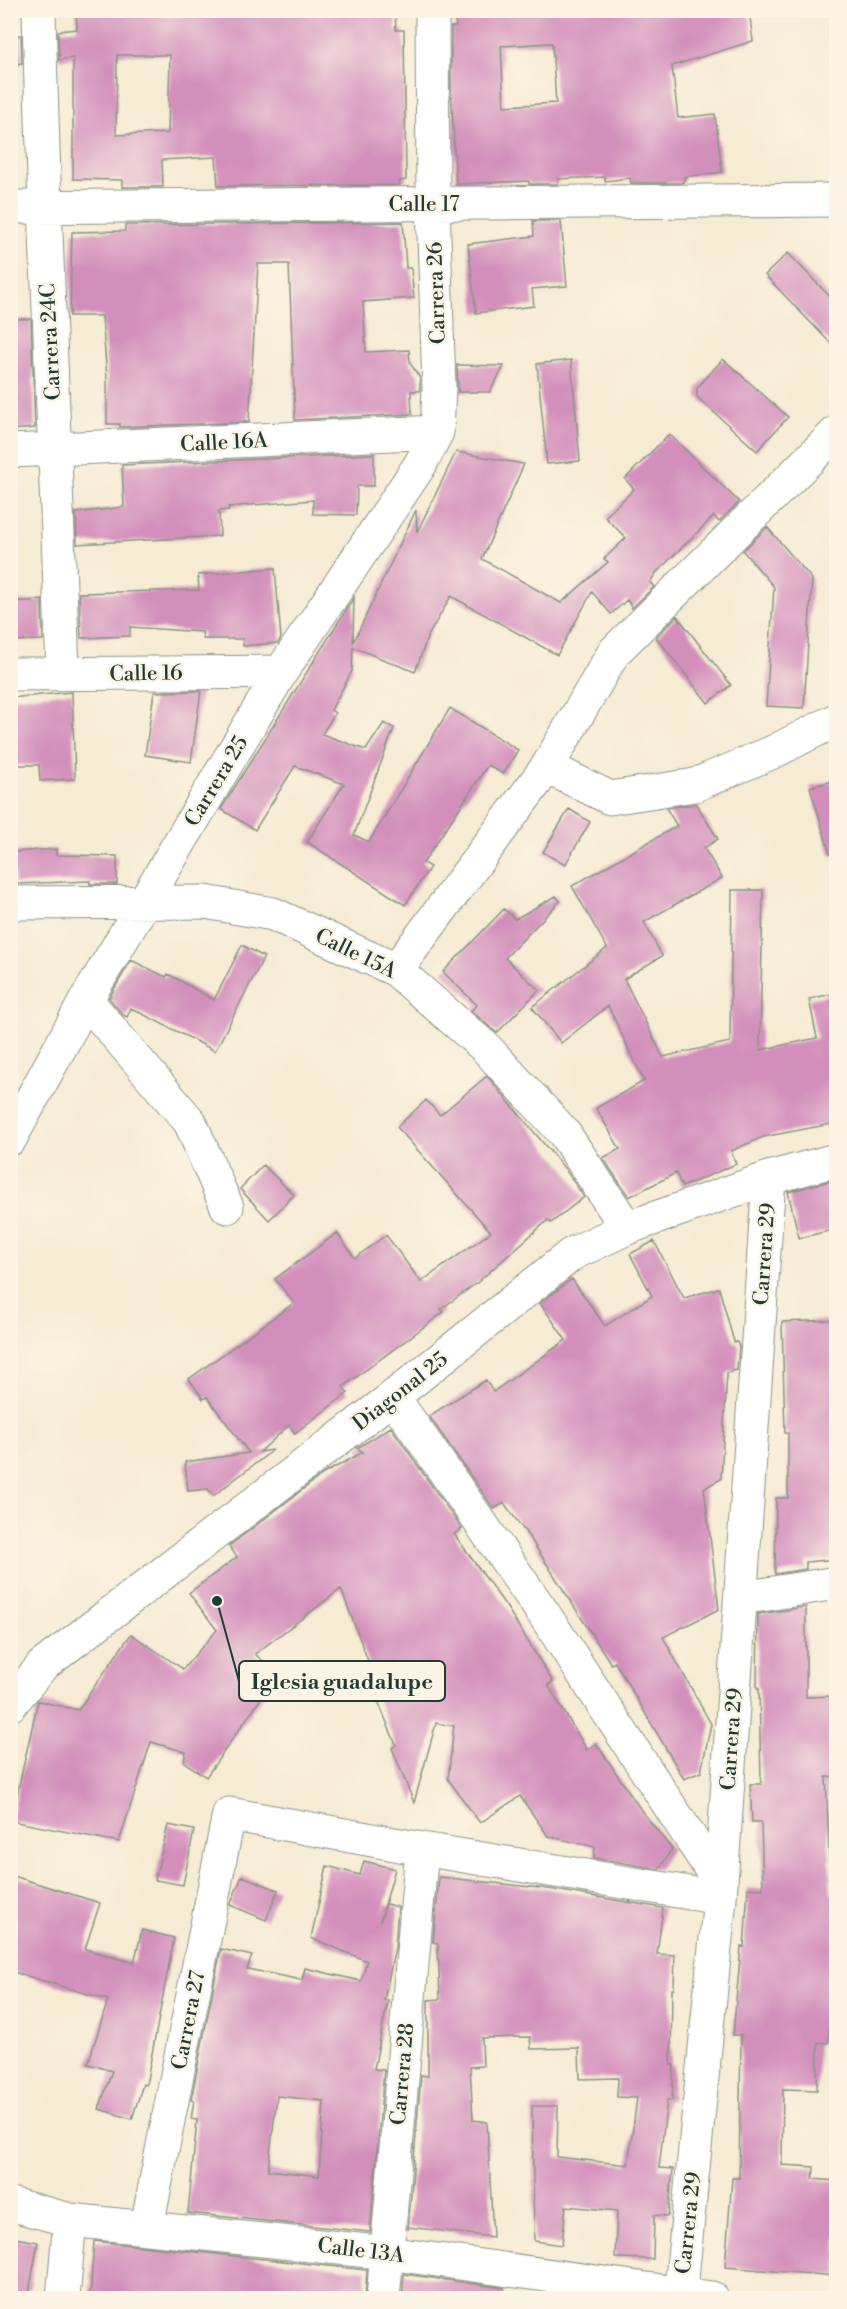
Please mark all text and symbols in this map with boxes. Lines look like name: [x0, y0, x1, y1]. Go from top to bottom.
street label: Calle 17: [389, 192, 460, 218]
street label: Carrera 26: [422, 241, 452, 345]
street label: Carrera 24C: [35, 283, 67, 401]
street label: Calle 16A: [180, 428, 269, 458]
street label: Calle 16: [109, 660, 183, 688]
street label: Carrera 25: [180, 731, 254, 832]
street label: Calle 15A: [311, 923, 401, 985]
street label: Carrera 29: [748, 1202, 782, 1306]
street label: Diagonal 25: [348, 1347, 453, 1437]
callout: Iglesia guadalupe: [239, 1661, 445, 1701]
text: Iglesia guadalupe: [251, 1669, 433, 1696]
street label: Carrera 29: [715, 1687, 749, 1791]
street label: Carrera 27: [167, 1968, 211, 2072]
street label: Carrera 28: [386, 2022, 420, 2126]
street label: Carrera 29: [671, 2171, 707, 2276]
street label: Calle 13A: [316, 2233, 406, 2269]

